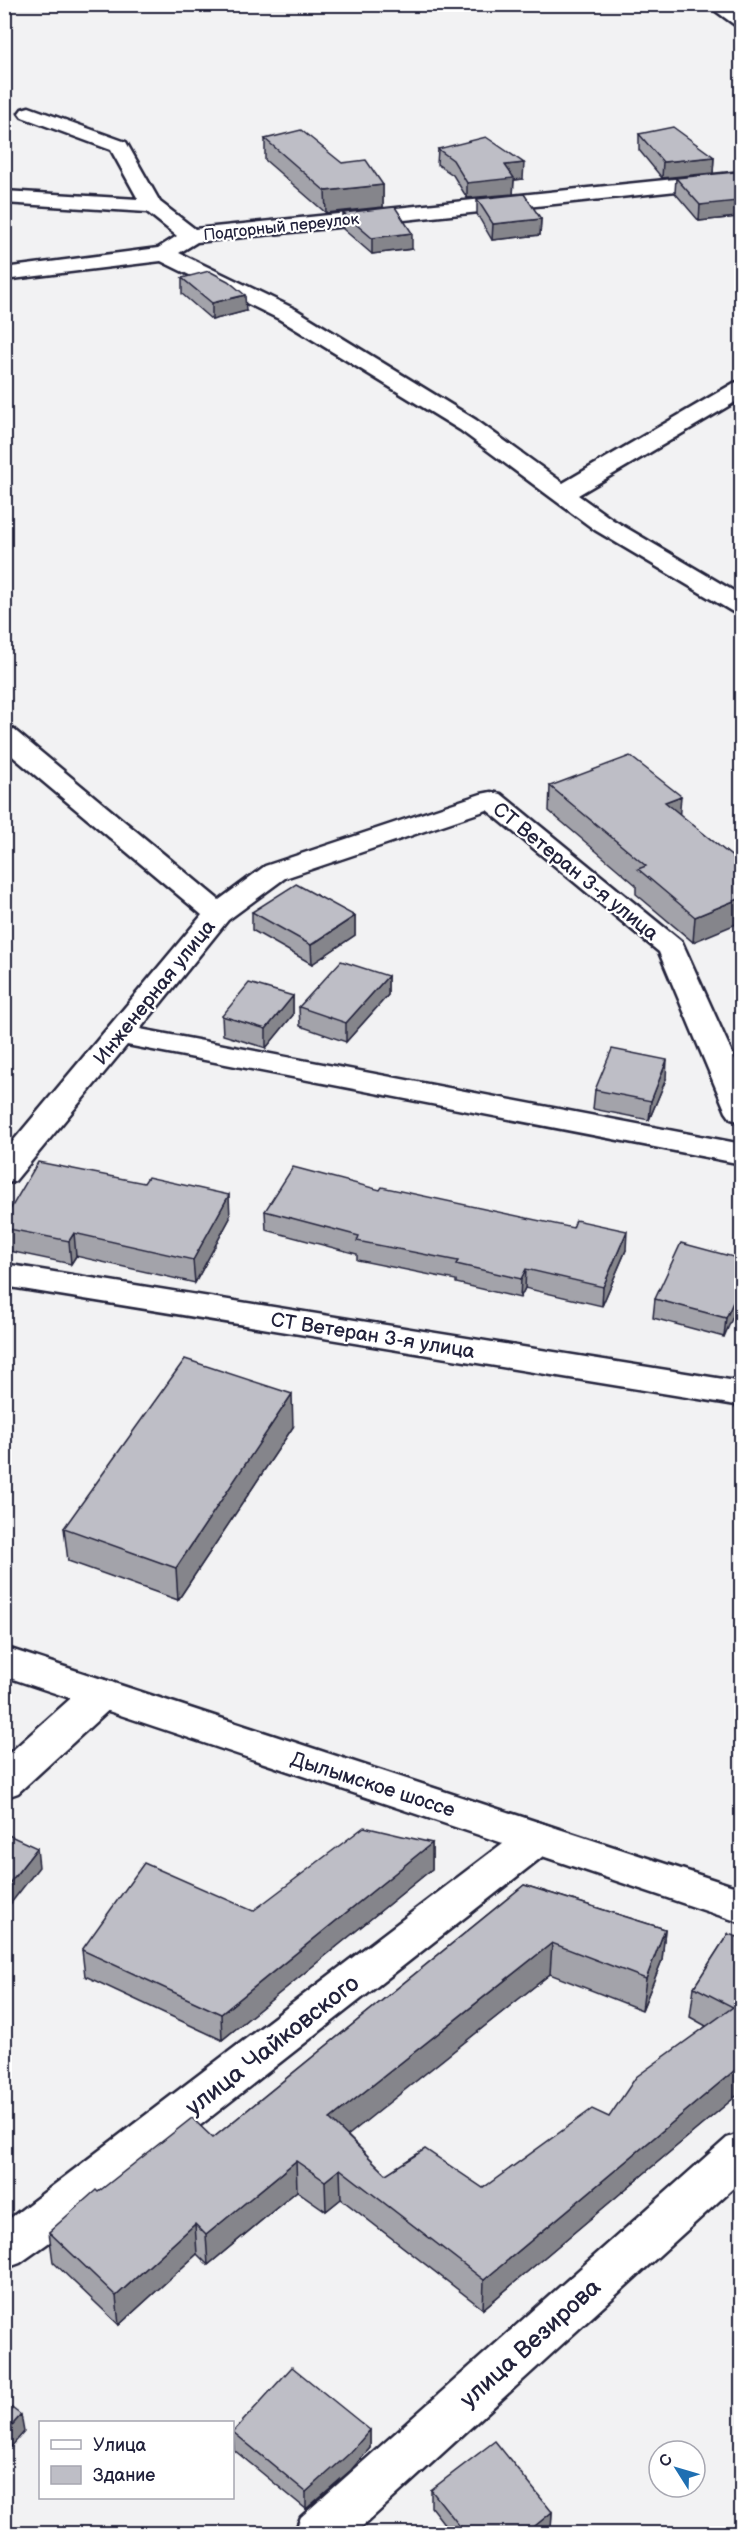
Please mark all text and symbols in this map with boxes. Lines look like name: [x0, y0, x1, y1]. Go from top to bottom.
street label: Подгорный переулок: [202, 210, 360, 245]
street label: СТ Ветеран 3-я улица: [488, 798, 663, 946]
street label: Инженерная улица: [89, 915, 221, 1070]
street label: СТ Ветеран 3-я улица: [269, 1308, 477, 1364]
street label: Дылымское шоссе: [288, 1747, 458, 1823]
street label: улица Чайковского: [180, 1969, 365, 2122]
street label: улица Везирова: [454, 2273, 607, 2414]
legend: [39, 2421, 234, 2499]
text: Улица: [93, 2435, 147, 2456]
north arrow: [647, 2439, 707, 2499]
text: С: [655, 2451, 677, 2471]
text: Здание: [93, 2465, 155, 2486]

